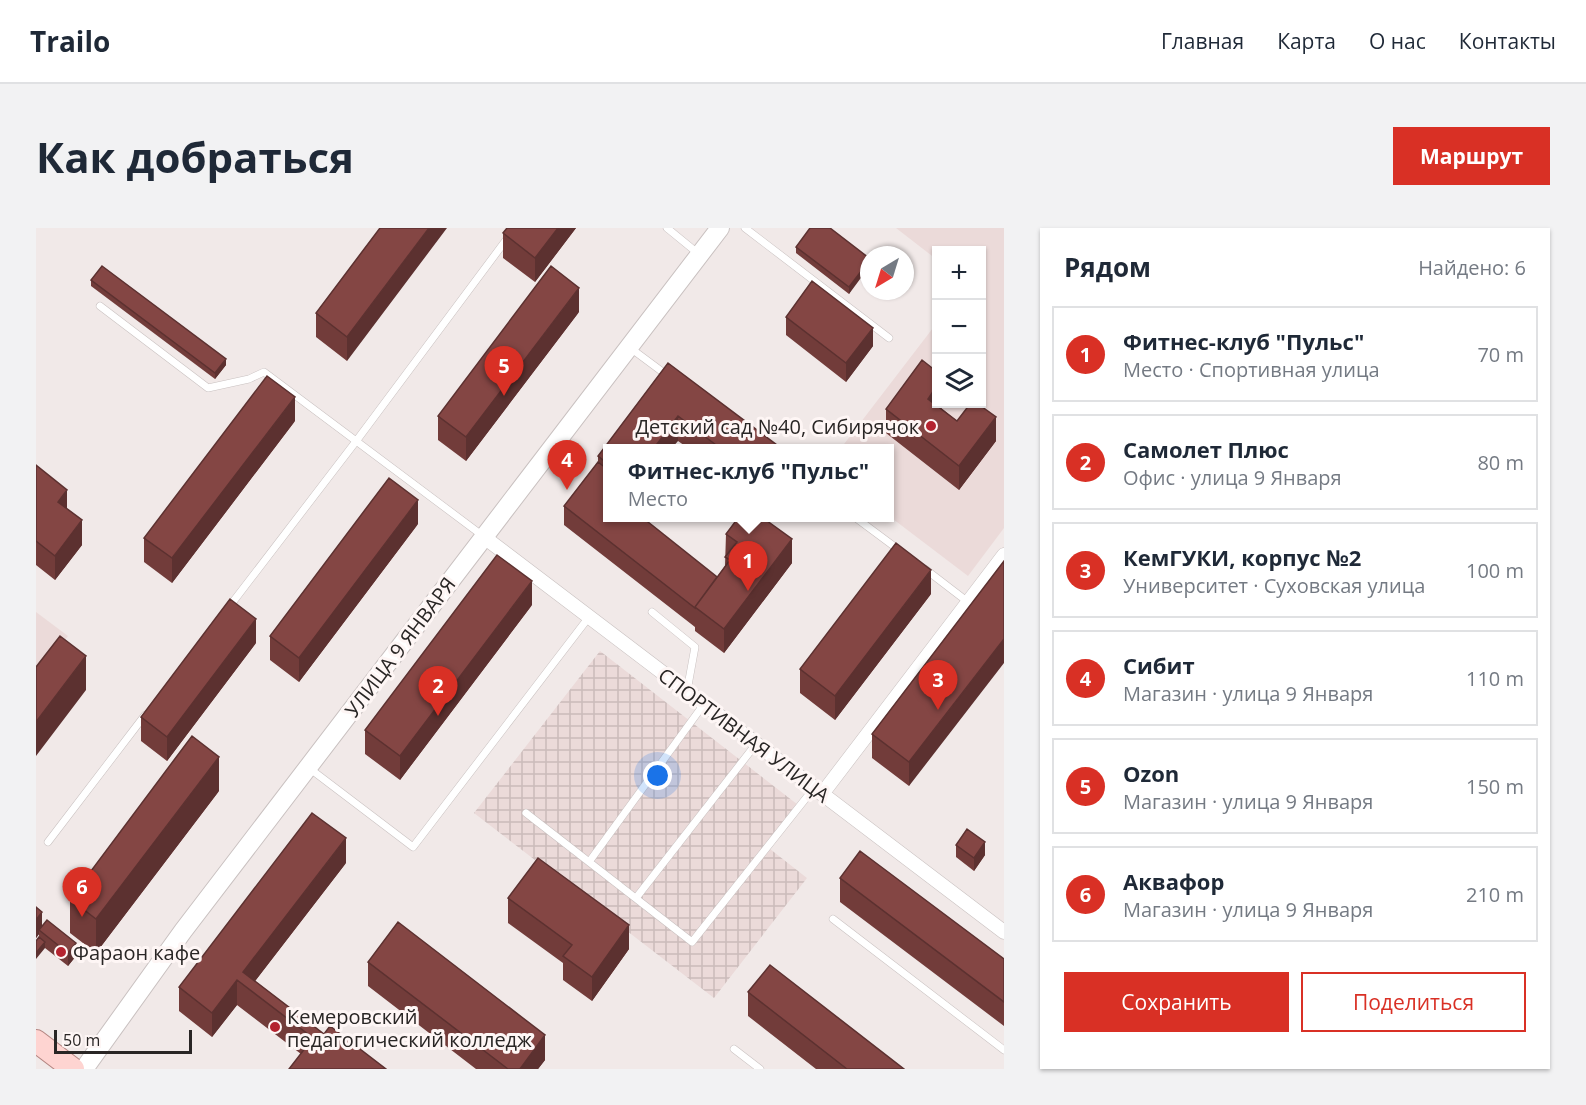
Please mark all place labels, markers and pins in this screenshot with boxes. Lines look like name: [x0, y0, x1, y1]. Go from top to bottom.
pin: 5: [484, 346, 524, 396]
place label: Детский сад №40, Сибирячок: [635, 413, 920, 440]
marker: Детский сад №40, Сибирячок: [924, 419, 938, 433]
pin: 4: [548, 440, 586, 490]
pin: 1: [728, 542, 768, 591]
pin: 3: [918, 660, 958, 710]
pin: 2: [418, 666, 458, 716]
pin: 6: [62, 868, 102, 917]
place label: Фараон кафе: [73, 939, 200, 966]
marker: Фараон кафе: [54, 945, 68, 959]
place label: Кемеровский педагогический колледж: [287, 1003, 532, 1053]
marker: Кемеровский педагогический колледж: [268, 1020, 282, 1034]

